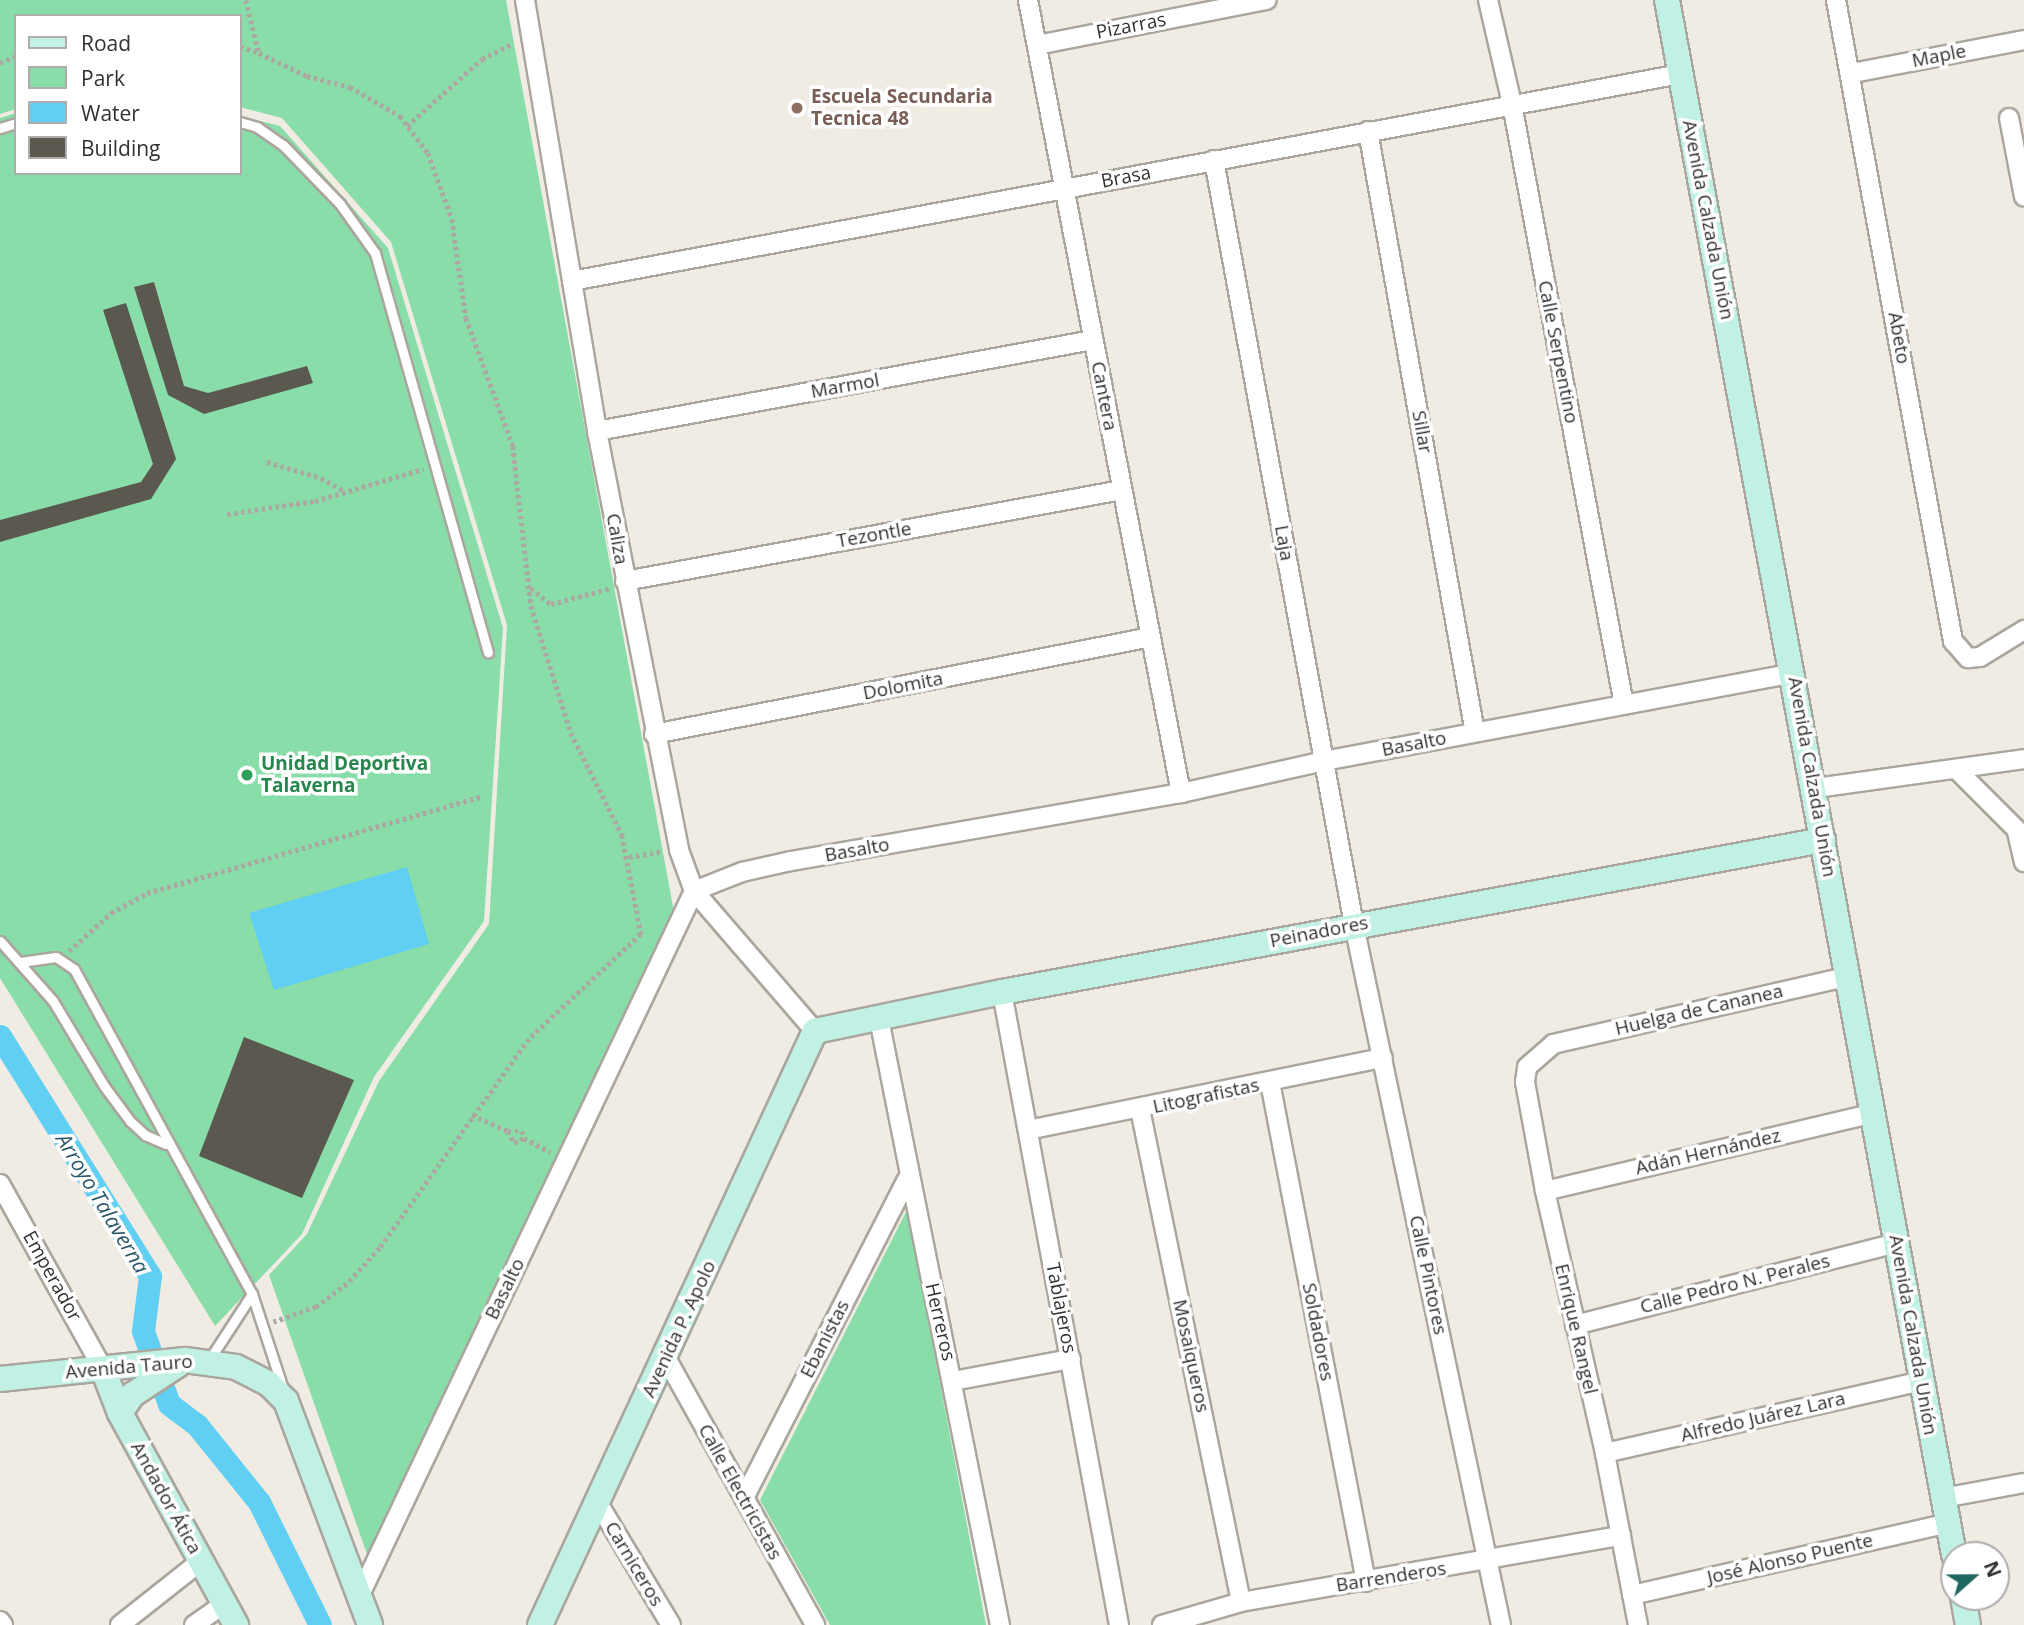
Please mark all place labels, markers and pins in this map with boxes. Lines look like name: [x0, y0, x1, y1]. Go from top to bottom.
place label: Escuela Secundaria Tecnica 48: [811, 86, 993, 130]
marker: Escuela Secundaria Tecnica 48: [789, 100, 805, 116]
place label: Unidad Deportiva Talaverna: [261, 753, 428, 797]
marker: Unidad Deportiva Talaverna: [239, 767, 255, 783]

